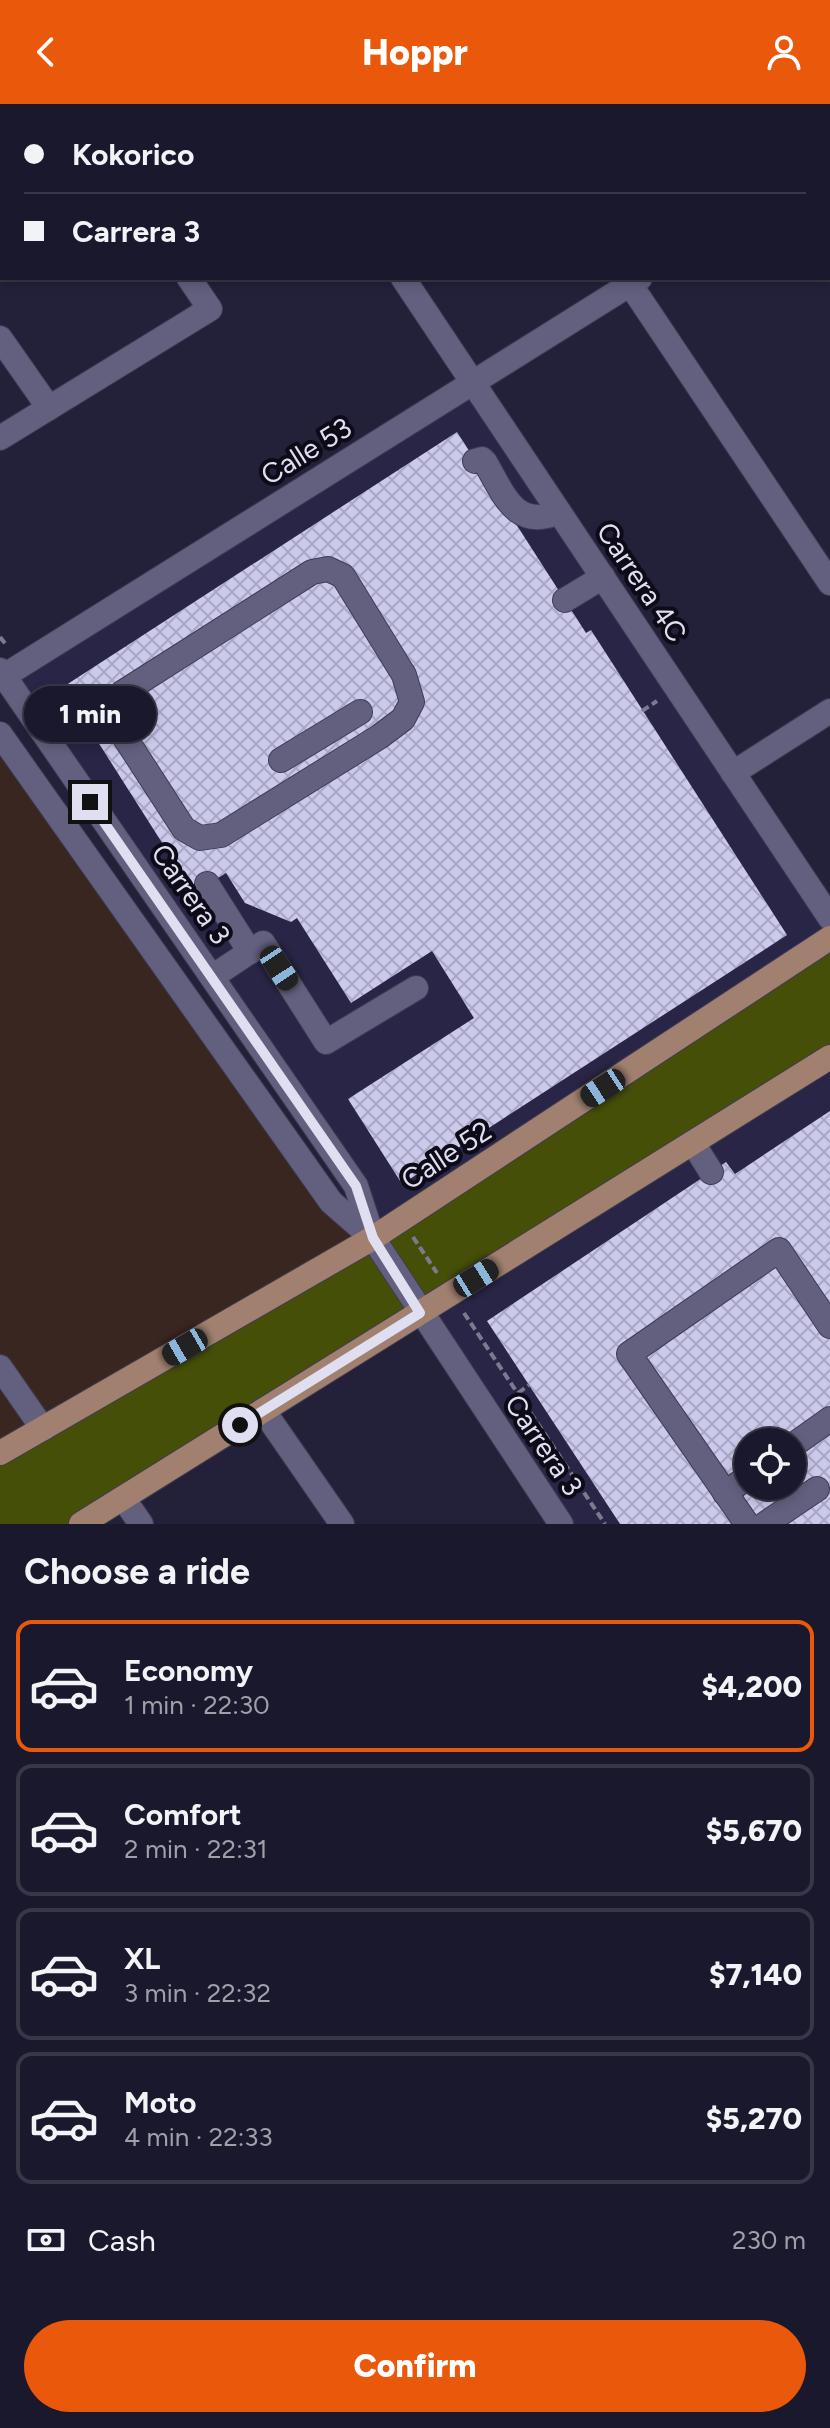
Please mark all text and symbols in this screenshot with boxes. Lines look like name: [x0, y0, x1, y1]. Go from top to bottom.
icon: back: [24, 30, 68, 74]
icon: person: [762, 30, 806, 74]
text: Hoppr: [362, 31, 468, 74]
text: Kokorico: [72, 136, 194, 173]
text: Carrera 3: [72, 213, 200, 250]
street label: Calle 53: [254, 410, 358, 492]
street label: Carrera 4C: [590, 516, 694, 648]
callout: 1 min: [24, 686, 156, 742]
text: 1 min: [59, 698, 121, 730]
route end: [72, 784, 108, 820]
street label: Carrera 3: [144, 837, 238, 951]
car: [256, 941, 302, 995]
car: [576, 1065, 630, 1111]
street label: Calle 52: [394, 1113, 498, 1197]
car: [449, 1255, 503, 1301]
car: [158, 1325, 212, 1369]
street label: Carrera 3: [498, 1388, 590, 1502]
route start: [222, 1407, 258, 1443]
map controls: [734, 1428, 806, 1500]
button: locate: [734, 1428, 806, 1500]
text: Choose a ride: [24, 1550, 250, 1593]
icon: car: [28, 1650, 100, 1722]
text: Economy: [124, 1652, 253, 1689]
text: $4,200: [701, 1668, 802, 1705]
text: 1 min · 22:30: [124, 1689, 270, 1721]
icon: car: [28, 1794, 100, 1866]
text: Comfort: [124, 1796, 242, 1833]
text: $5,670: [706, 1812, 802, 1849]
text: 2 min · 22:31: [124, 1833, 268, 1865]
icon: car: [28, 1938, 100, 2010]
text: XL: [124, 1940, 160, 1977]
text: $7,140: [709, 1956, 802, 1993]
text: 3 min · 22:32: [124, 1977, 271, 2009]
icon: car: [28, 2082, 100, 2154]
text: Moto: [124, 2084, 196, 2121]
text: $5,270: [706, 2100, 802, 2137]
text: 4 min · 22:33: [124, 2121, 273, 2153]
icon: cash: [24, 2218, 68, 2262]
text: Cash: [88, 2222, 156, 2259]
text: 230 m: [732, 2224, 806, 2256]
button: Confirm: [24, 2320, 806, 2412]

